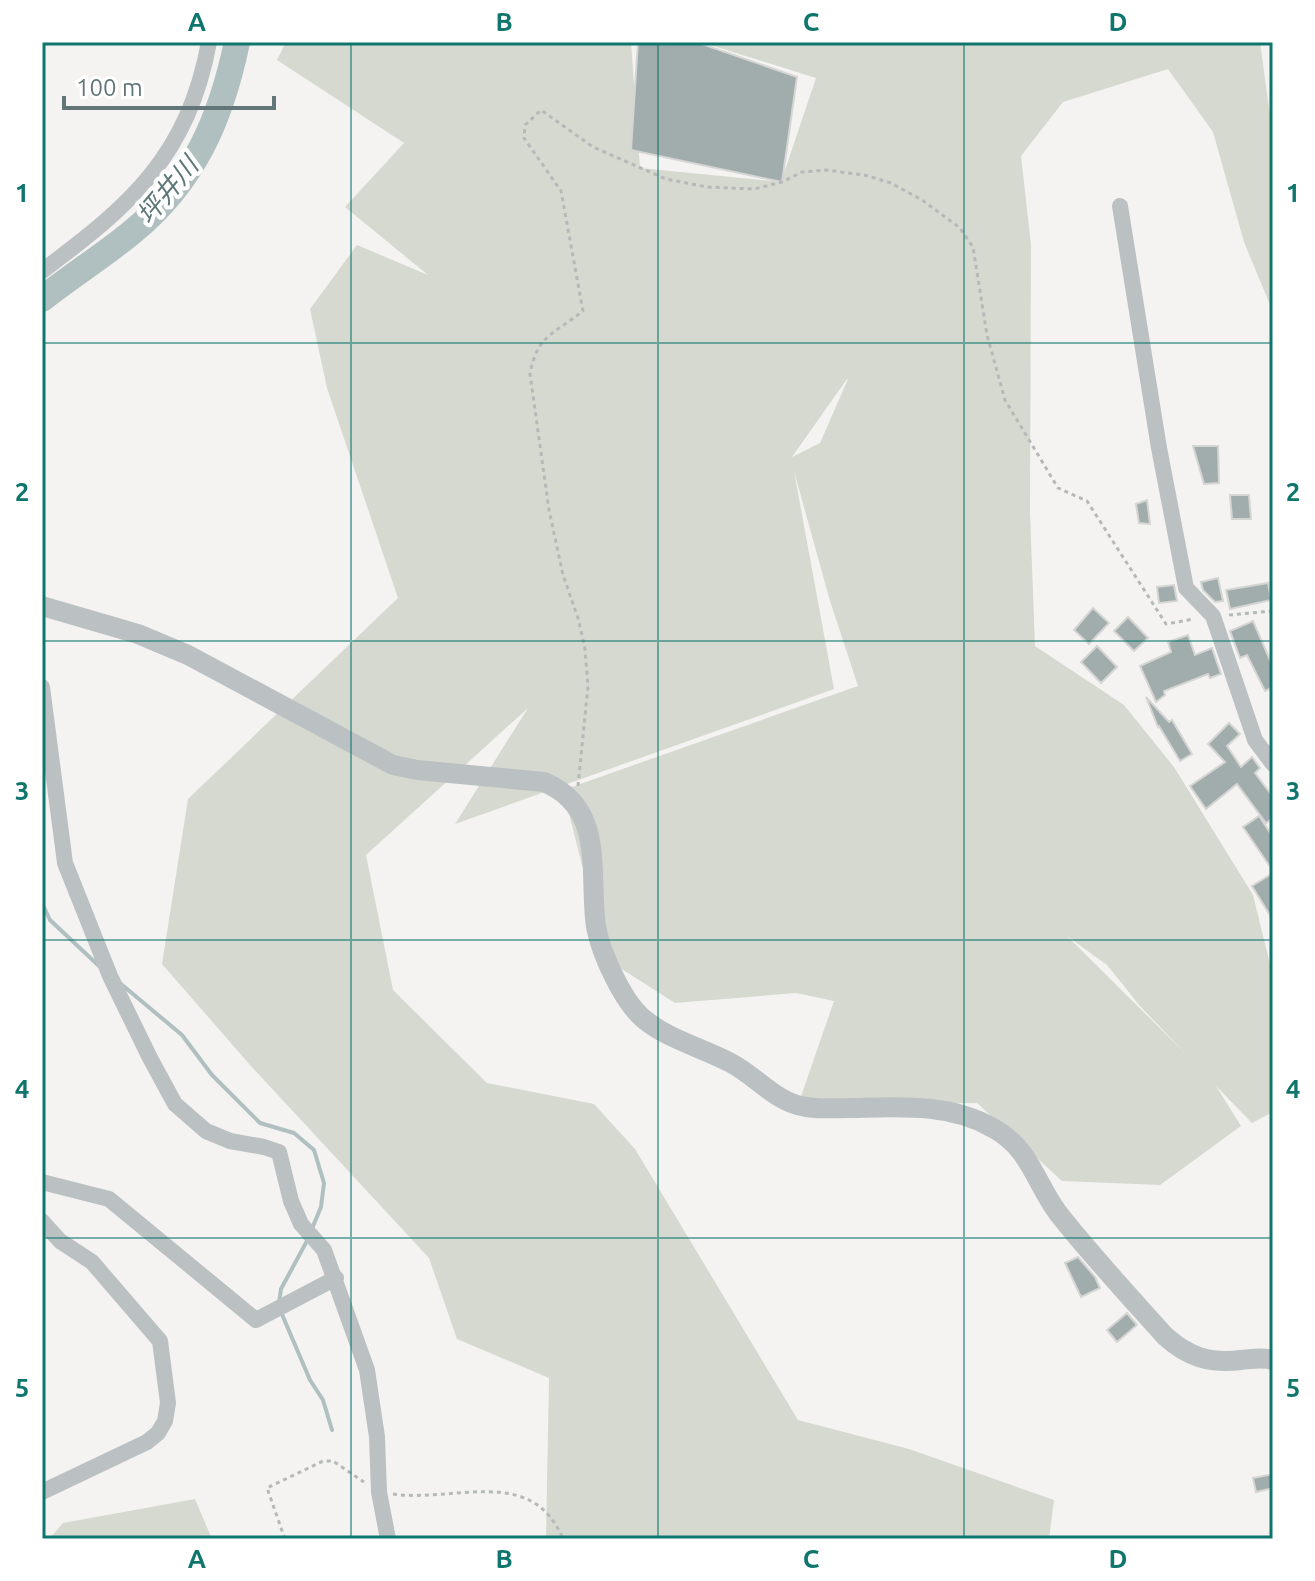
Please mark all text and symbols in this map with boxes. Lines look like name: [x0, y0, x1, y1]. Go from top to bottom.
text: A: [188, 7, 207, 36]
text: B: [495, 7, 513, 36]
text: C: [803, 7, 820, 36]
text: D: [1109, 7, 1127, 36]
scale bar: [64, 60, 274, 110]
text: 100 m: [76, 74, 143, 101]
water label: 坪井川: [131, 149, 205, 229]
text: 1: [15, 178, 29, 207]
text: 1: [1286, 178, 1300, 207]
text: 2: [15, 477, 29, 506]
text: 2: [1286, 477, 1300, 506]
text: 3: [15, 776, 29, 805]
text: 3: [1286, 776, 1300, 805]
text: 4: [15, 1074, 29, 1103]
text: 4: [1286, 1074, 1300, 1103]
text: 5: [15, 1373, 29, 1402]
text: 5: [1286, 1373, 1300, 1402]
text: A: [188, 1544, 207, 1573]
text: B: [495, 1544, 513, 1573]
text: C: [803, 1544, 820, 1573]
text: D: [1109, 1544, 1127, 1573]

